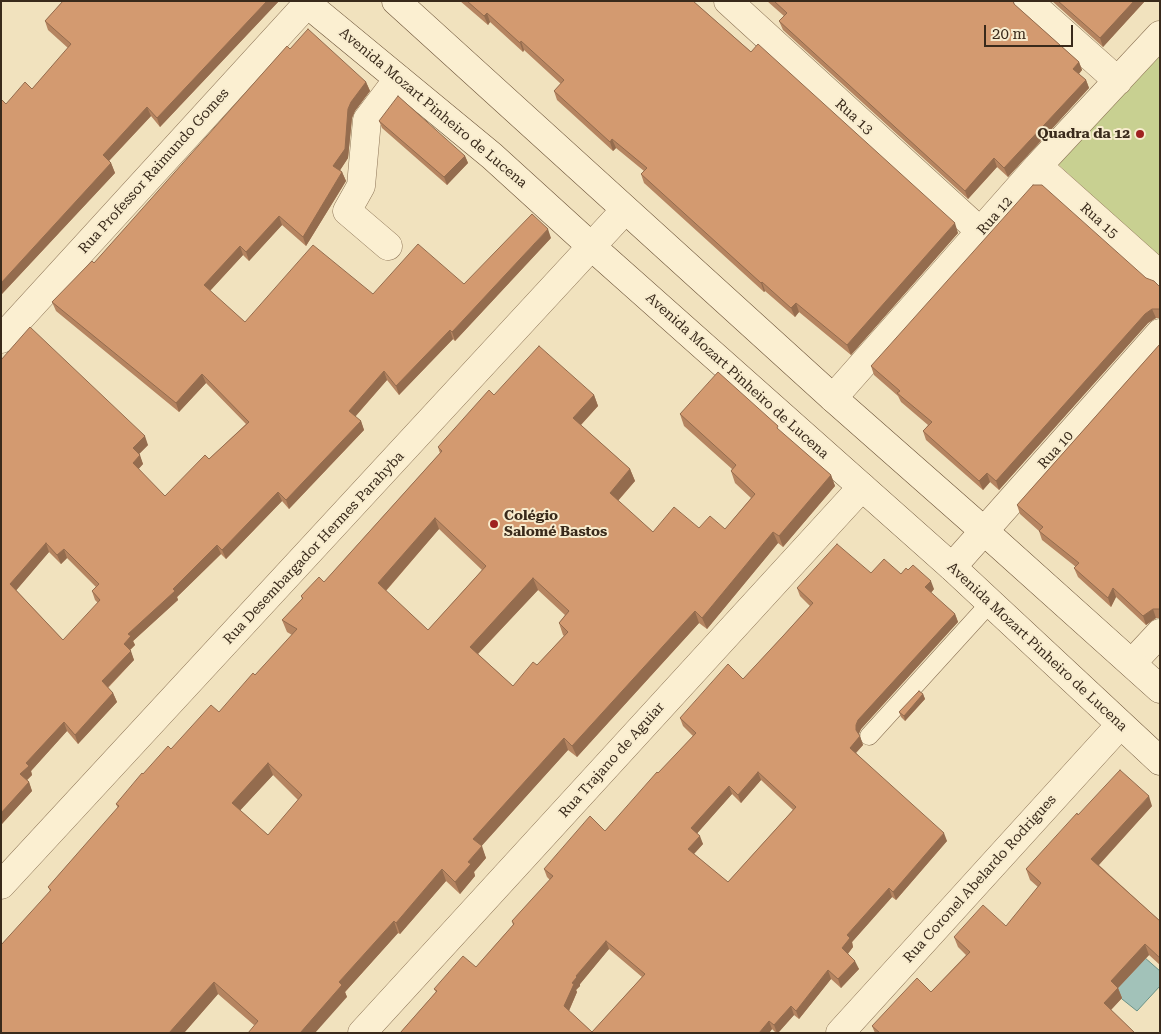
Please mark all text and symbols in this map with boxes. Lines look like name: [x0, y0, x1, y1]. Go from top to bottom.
scale bar: [986, 15, 1075, 47]
street label: Avenida Mozart Pinheiro de Lucena: [336, 24, 530, 192]
text: 20 m: [992, 25, 1026, 43]
street label: Rua Professor Raimundo Gomes: [75, 85, 233, 257]
street label: Rua 13: [832, 96, 876, 138]
place label: Quadra da 12: [1037, 126, 1130, 142]
marker: Quadra da 12: [1134, 128, 1146, 140]
street label: Rua 12: [974, 194, 1016, 238]
street label: Rua 15: [1077, 200, 1121, 242]
street label: Avenida Mozart Pinheiro de Lucena: [642, 289, 832, 463]
street label: Rua 10: [1035, 428, 1077, 472]
street label: Rua Desembargador Hermes Parahyba: [220, 448, 408, 648]
place label: Colégio Salomé Bastos: [504, 508, 607, 540]
marker: Colégio Salomé Bastos: [488, 518, 500, 530]
street label: Avenida Mozart Pinheiro de Lucena: [943, 559, 1131, 735]
street label: Rua Trajano de Aguiar: [556, 699, 668, 821]
street label: Rua Coronel Abelardo Rodrigues: [900, 792, 1060, 966]

